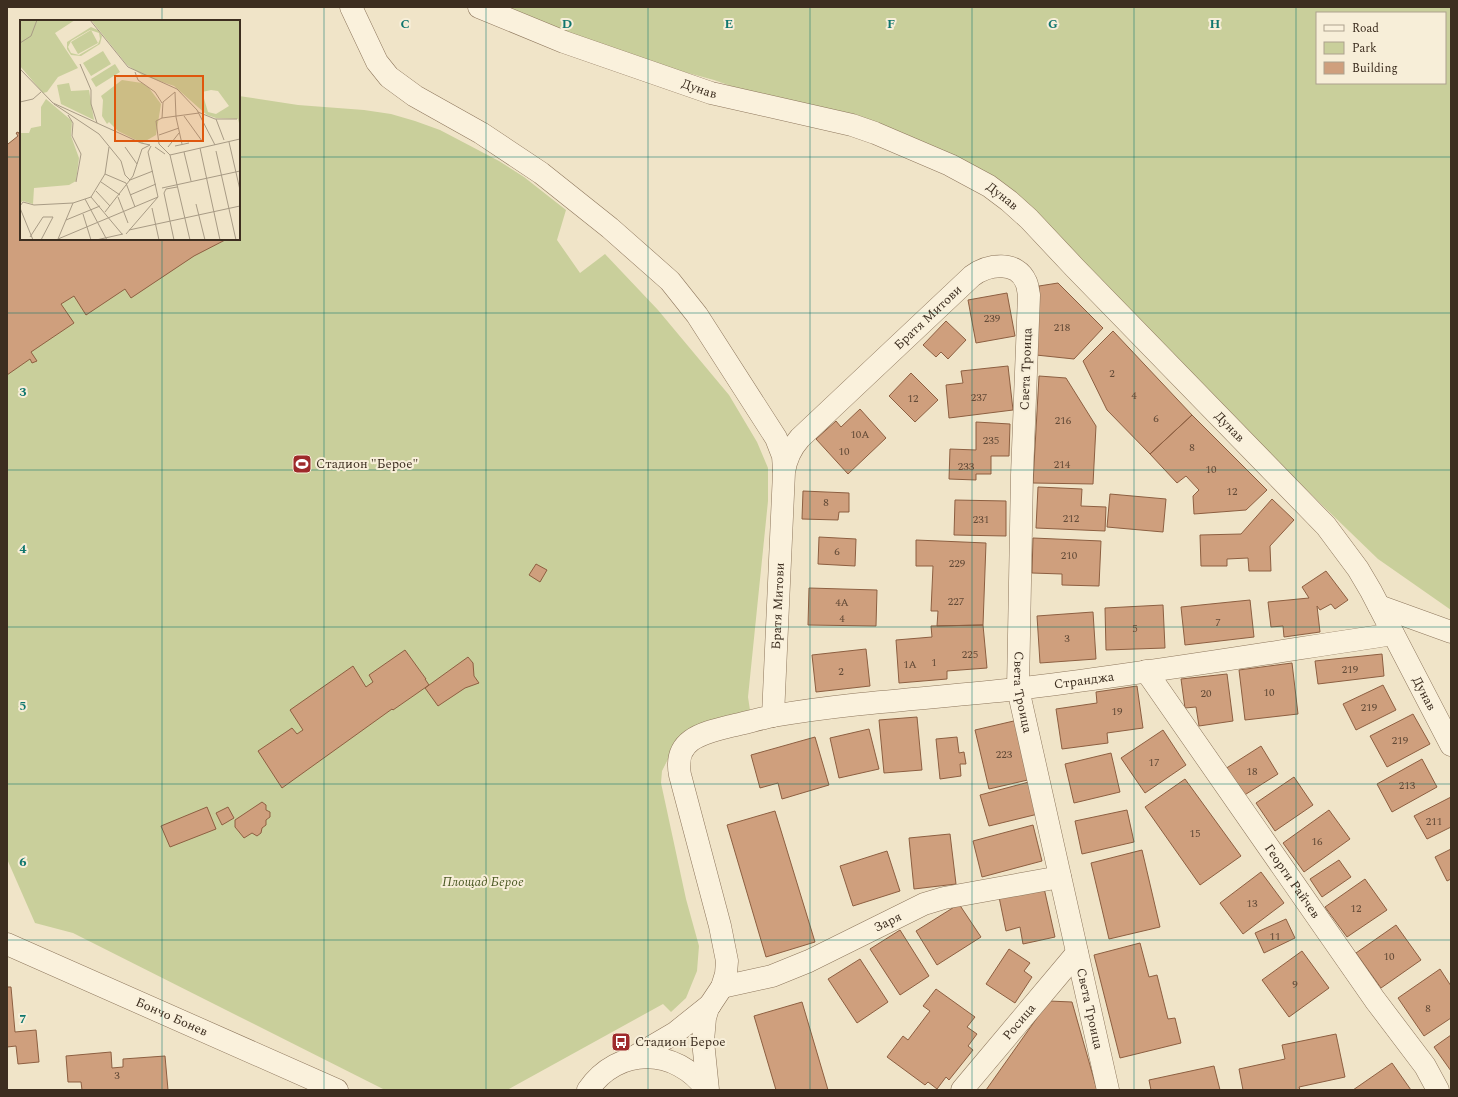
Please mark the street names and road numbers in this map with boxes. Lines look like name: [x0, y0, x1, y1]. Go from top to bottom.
street label: Дунав: [679, 74, 719, 104]
street label: Дунав: [982, 177, 1023, 215]
street label: Братя Митови: [889, 280, 967, 355]
street label: Света Троица: [1015, 327, 1037, 411]
street label: Дунав: [1210, 407, 1250, 447]
street label: Братя Митови: [766, 562, 790, 650]
street label: Света Троица: [1008, 651, 1038, 736]
street label: Странджа: [1053, 666, 1116, 694]
street label: Дунав: [1407, 673, 1442, 715]
street label: Георги Райчев: [1259, 840, 1326, 923]
street label: Заря: [870, 907, 905, 937]
street label: Света Троица: [1071, 966, 1109, 1052]
street label: Бончо Бонев: [132, 992, 211, 1042]
street label: Росица: [998, 999, 1041, 1045]

